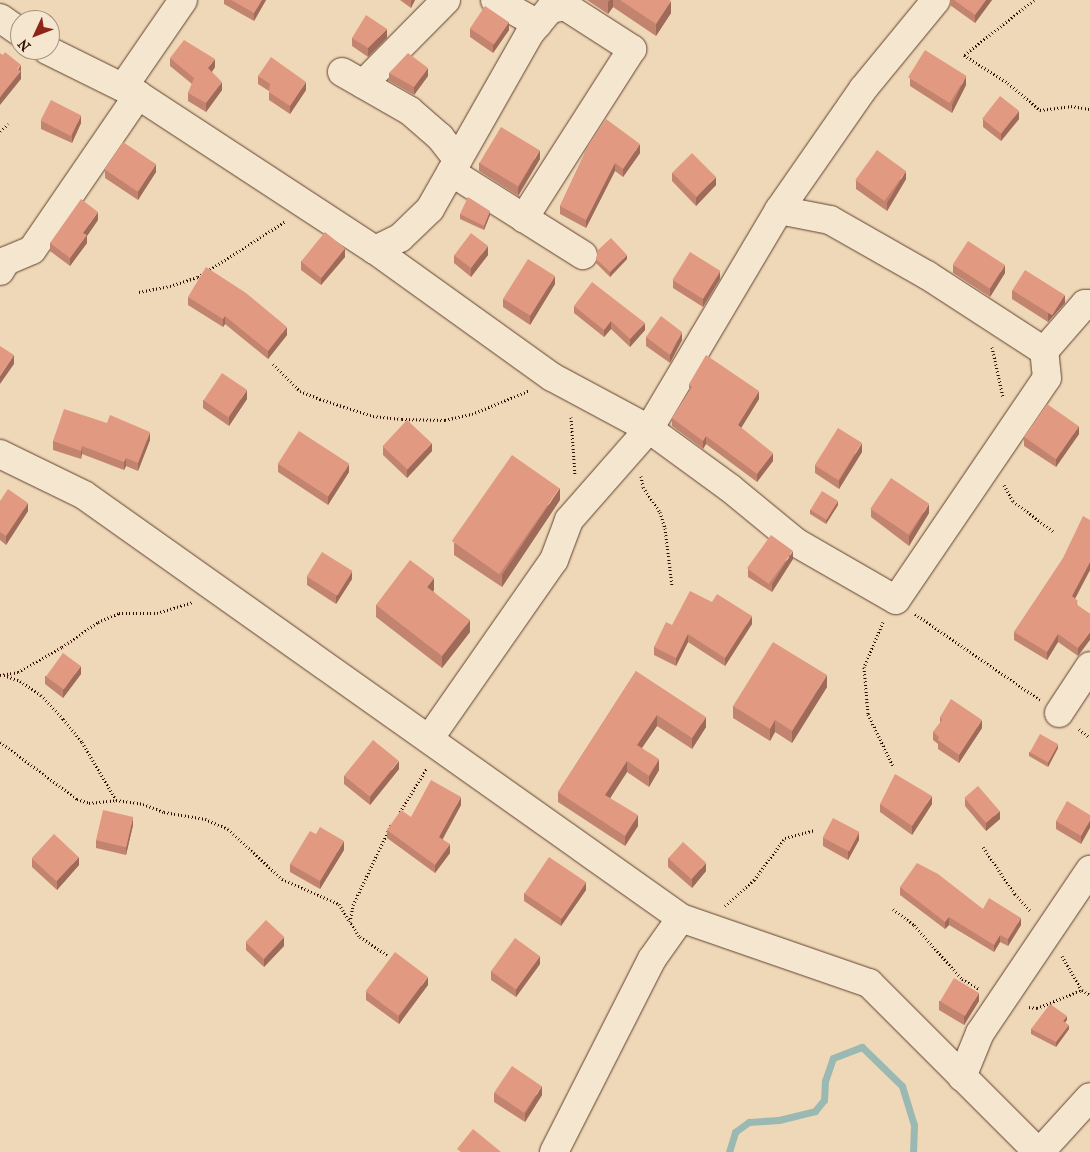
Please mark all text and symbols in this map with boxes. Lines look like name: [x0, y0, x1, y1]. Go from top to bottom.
north arrow: [10, 10, 60, 60]
text: N: [15, 35, 34, 55]

